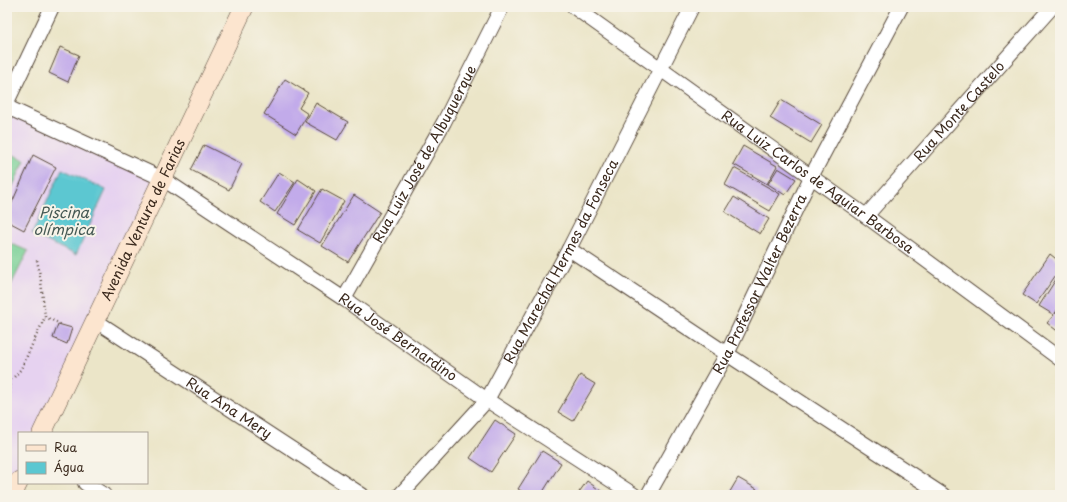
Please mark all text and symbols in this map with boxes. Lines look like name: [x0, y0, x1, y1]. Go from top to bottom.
street label: Rua Monte Castelo: [908, 56, 1009, 166]
street label: Rua Luiz José de Albuquerque: [367, 61, 481, 246]
street label: Rua Luiz Carlos de Aguiar Barbosa: [717, 105, 919, 258]
street label: Avenida Ventura de Farias: [95, 135, 190, 304]
street label: Rua Marechal Hermes da Fonseca: [498, 155, 623, 367]
street label: Rua Professor Walter Bezerra: [707, 190, 812, 378]
water label: Piscina olímpica: [33, 200, 95, 240]
street label: Rua José Bernardino: [335, 288, 462, 386]
street label: Rua Ana Mery: [182, 372, 277, 444]
legend: [18, 432, 148, 484]
text: Rua: [54, 438, 78, 456]
text: Água: [54, 458, 85, 476]

